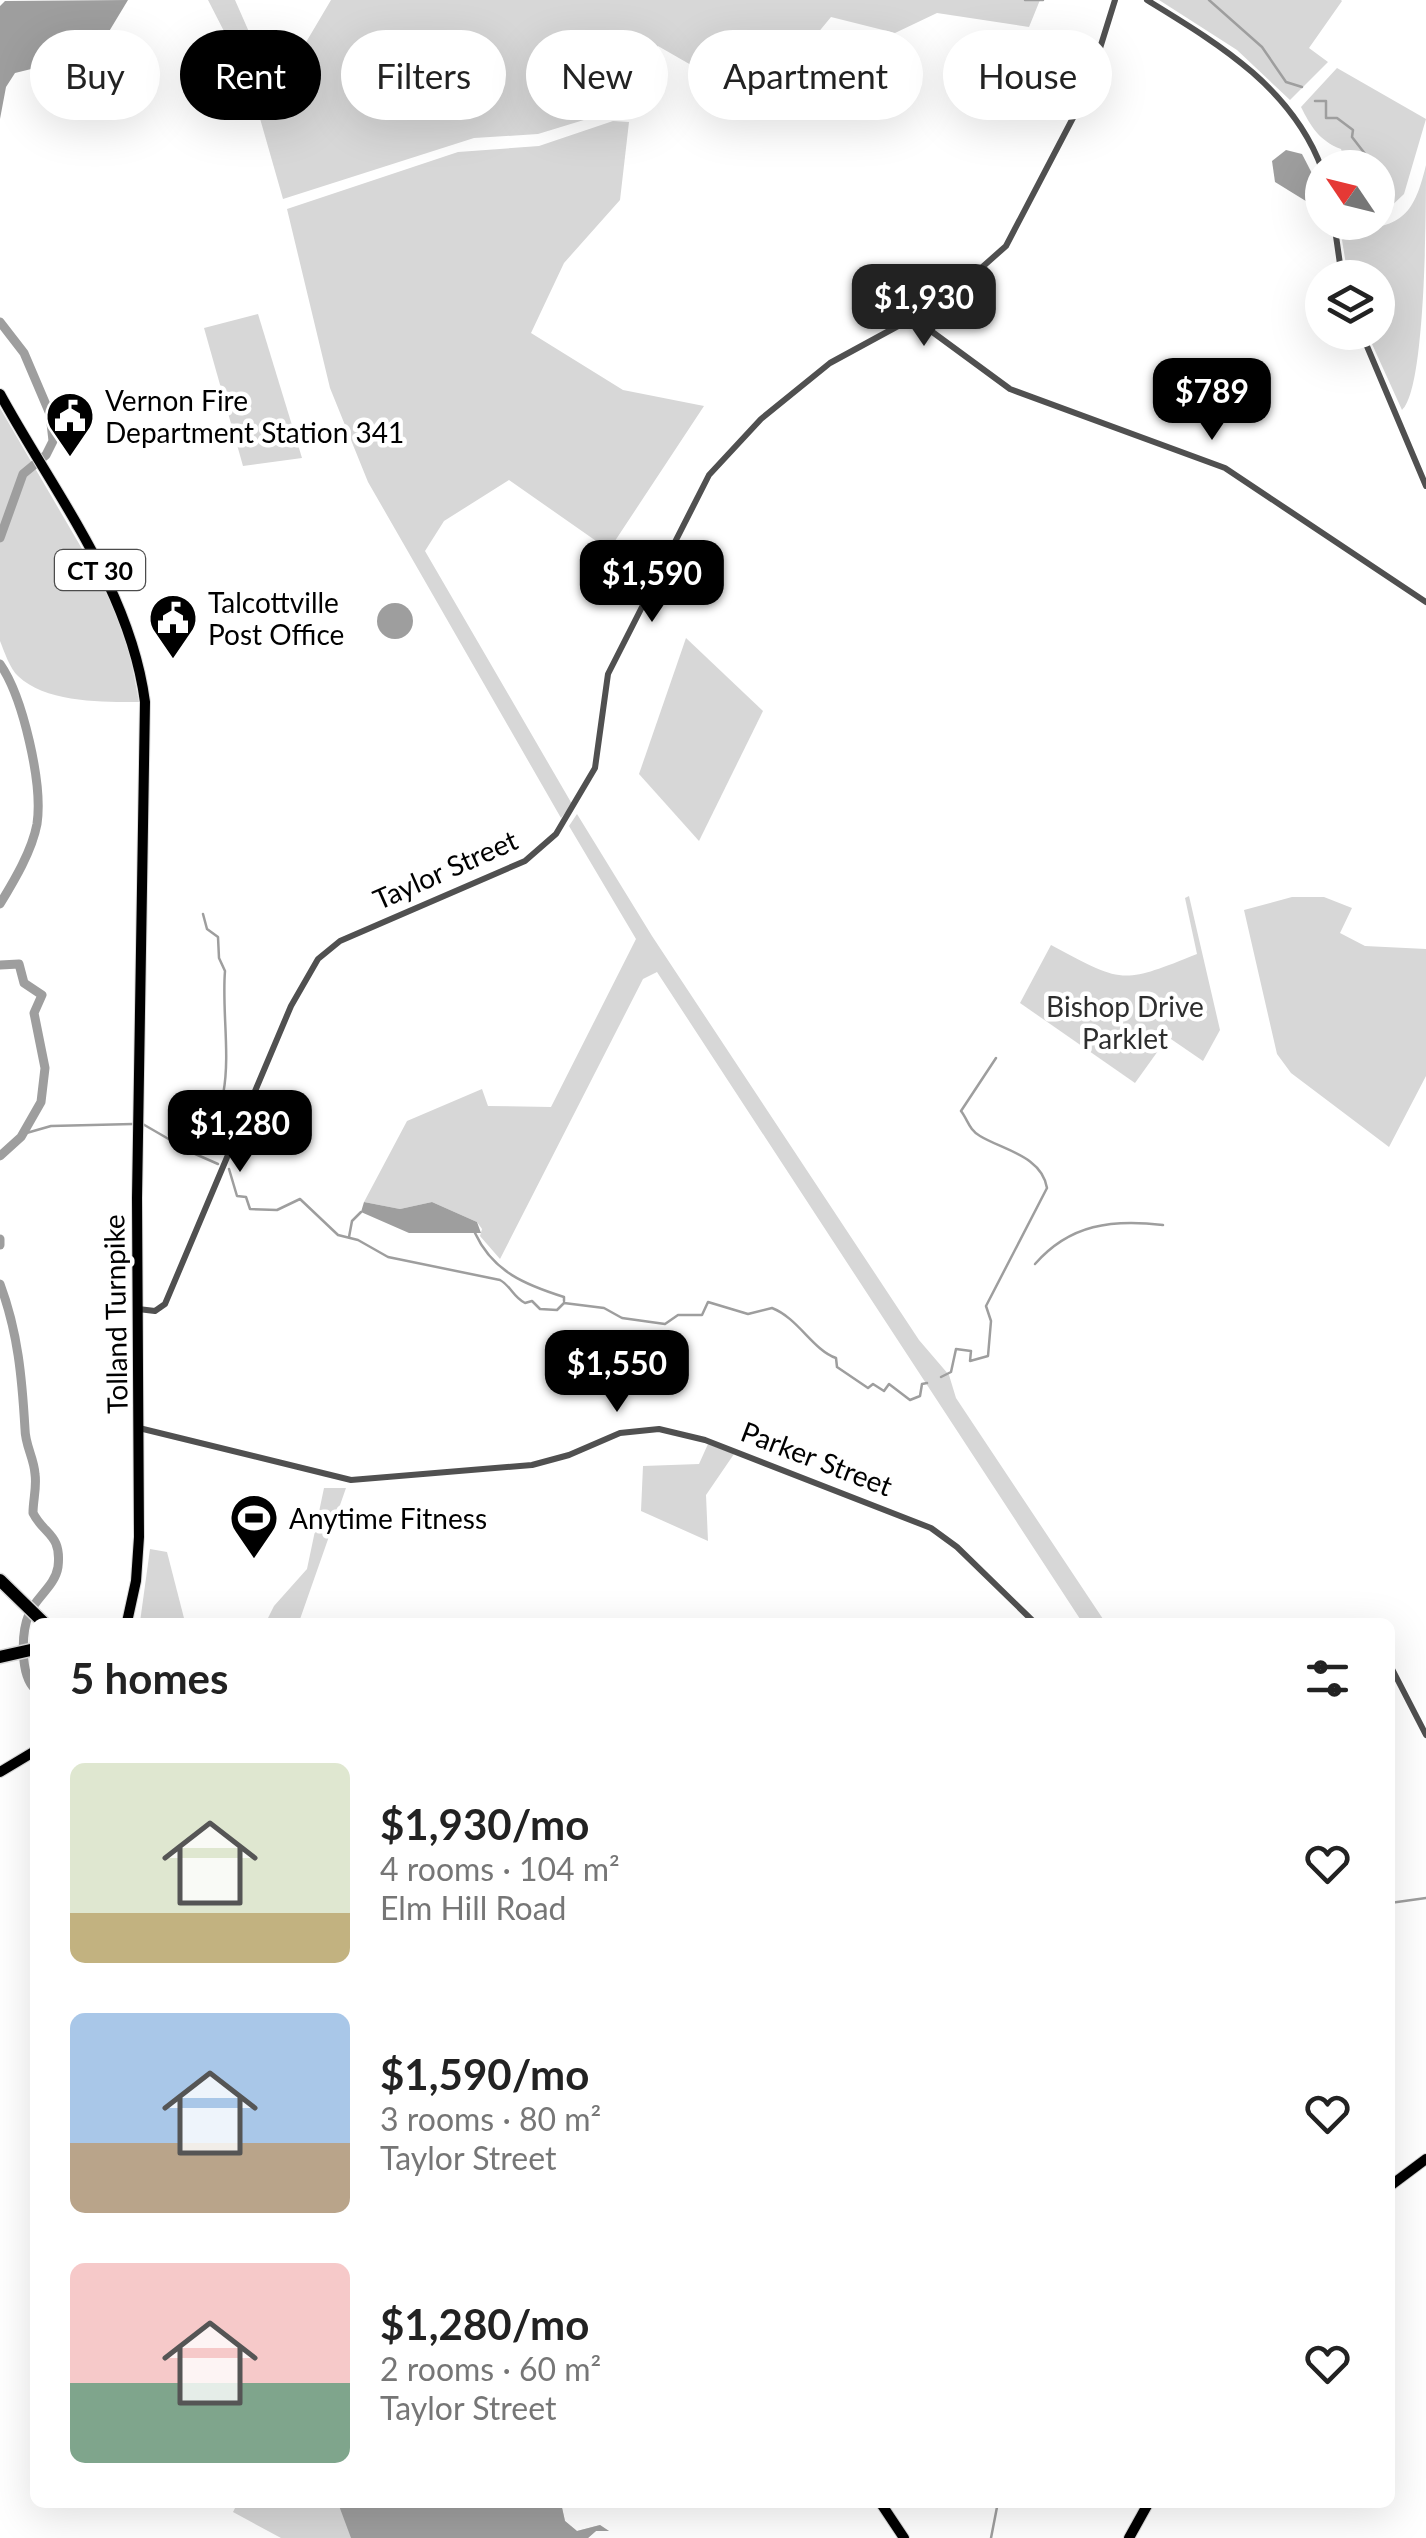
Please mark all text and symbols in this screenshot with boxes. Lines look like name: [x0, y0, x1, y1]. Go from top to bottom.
chip: Buy: [30, 30, 160, 120]
chip: Rent: [180, 30, 321, 120]
chip: Filters: [341, 30, 506, 120]
chip: New: [526, 30, 668, 120]
chip: Apartment: [688, 30, 923, 120]
chip: House: [943, 30, 1112, 120]
north arrow: [1305, 150, 1395, 240]
map controls: [1305, 150, 1395, 350]
button: layers: [1305, 260, 1395, 350]
pin: $1,930: [843, 264, 1005, 349]
text: $1,930: [874, 277, 974, 316]
pin: $789: [1153, 358, 1271, 443]
text: $789: [1175, 371, 1249, 410]
place label: Vernon Fire Department Station 341: [105, 383, 404, 449]
public building icon: Vernon Fire Department Station 341: [44, 390, 96, 458]
pin: $1,590: [571, 540, 733, 625]
road number: CT 30: [55, 550, 145, 590]
text: $1,590: [602, 553, 702, 592]
place label: Talcottville Post Office: [208, 585, 344, 651]
public building icon: Talcottville Post Office: [147, 592, 199, 660]
street label: Taylor Street: [368, 822, 522, 916]
park label: Bishop Drive Parklet: [1046, 989, 1204, 1055]
pin: $1,280: [159, 1090, 321, 1175]
text: $1,280: [190, 1103, 290, 1142]
street label: Tolland Turnpike: [96, 1214, 134, 1414]
pin: $1,550: [536, 1330, 698, 1415]
text: $1,550: [567, 1343, 667, 1382]
street label: Parker Street: [737, 1414, 897, 1502]
sports icon: Anytime Fitness: [228, 1492, 280, 1560]
place label: Anytime Fitness: [289, 1501, 487, 1535]
icon: filters: [1300, 1651, 1355, 1706]
text: 5 homes: [70, 1653, 228, 1703]
text: $1,930/mo: [380, 1799, 589, 1849]
icon: home: [150, 1803, 270, 1923]
icon: heart: [1300, 1836, 1355, 1891]
text: 4 rooms · 104 m²: [380, 1849, 620, 1888]
text: Elm Hill Road: [380, 1888, 567, 1927]
text: $1,590/mo: [380, 2049, 589, 2099]
icon: home: [150, 2053, 270, 2173]
icon: heart: [1300, 2086, 1355, 2141]
text: 3 rooms · 80 m²: [380, 2099, 601, 2138]
text: Taylor Street: [380, 2138, 556, 2177]
text: $1,280/mo: [380, 2299, 589, 2349]
icon: home: [150, 2303, 270, 2423]
icon: heart: [1300, 2336, 1355, 2391]
text: 2 rooms · 60 m²: [380, 2349, 601, 2388]
text: Taylor Street: [380, 2388, 556, 2427]

